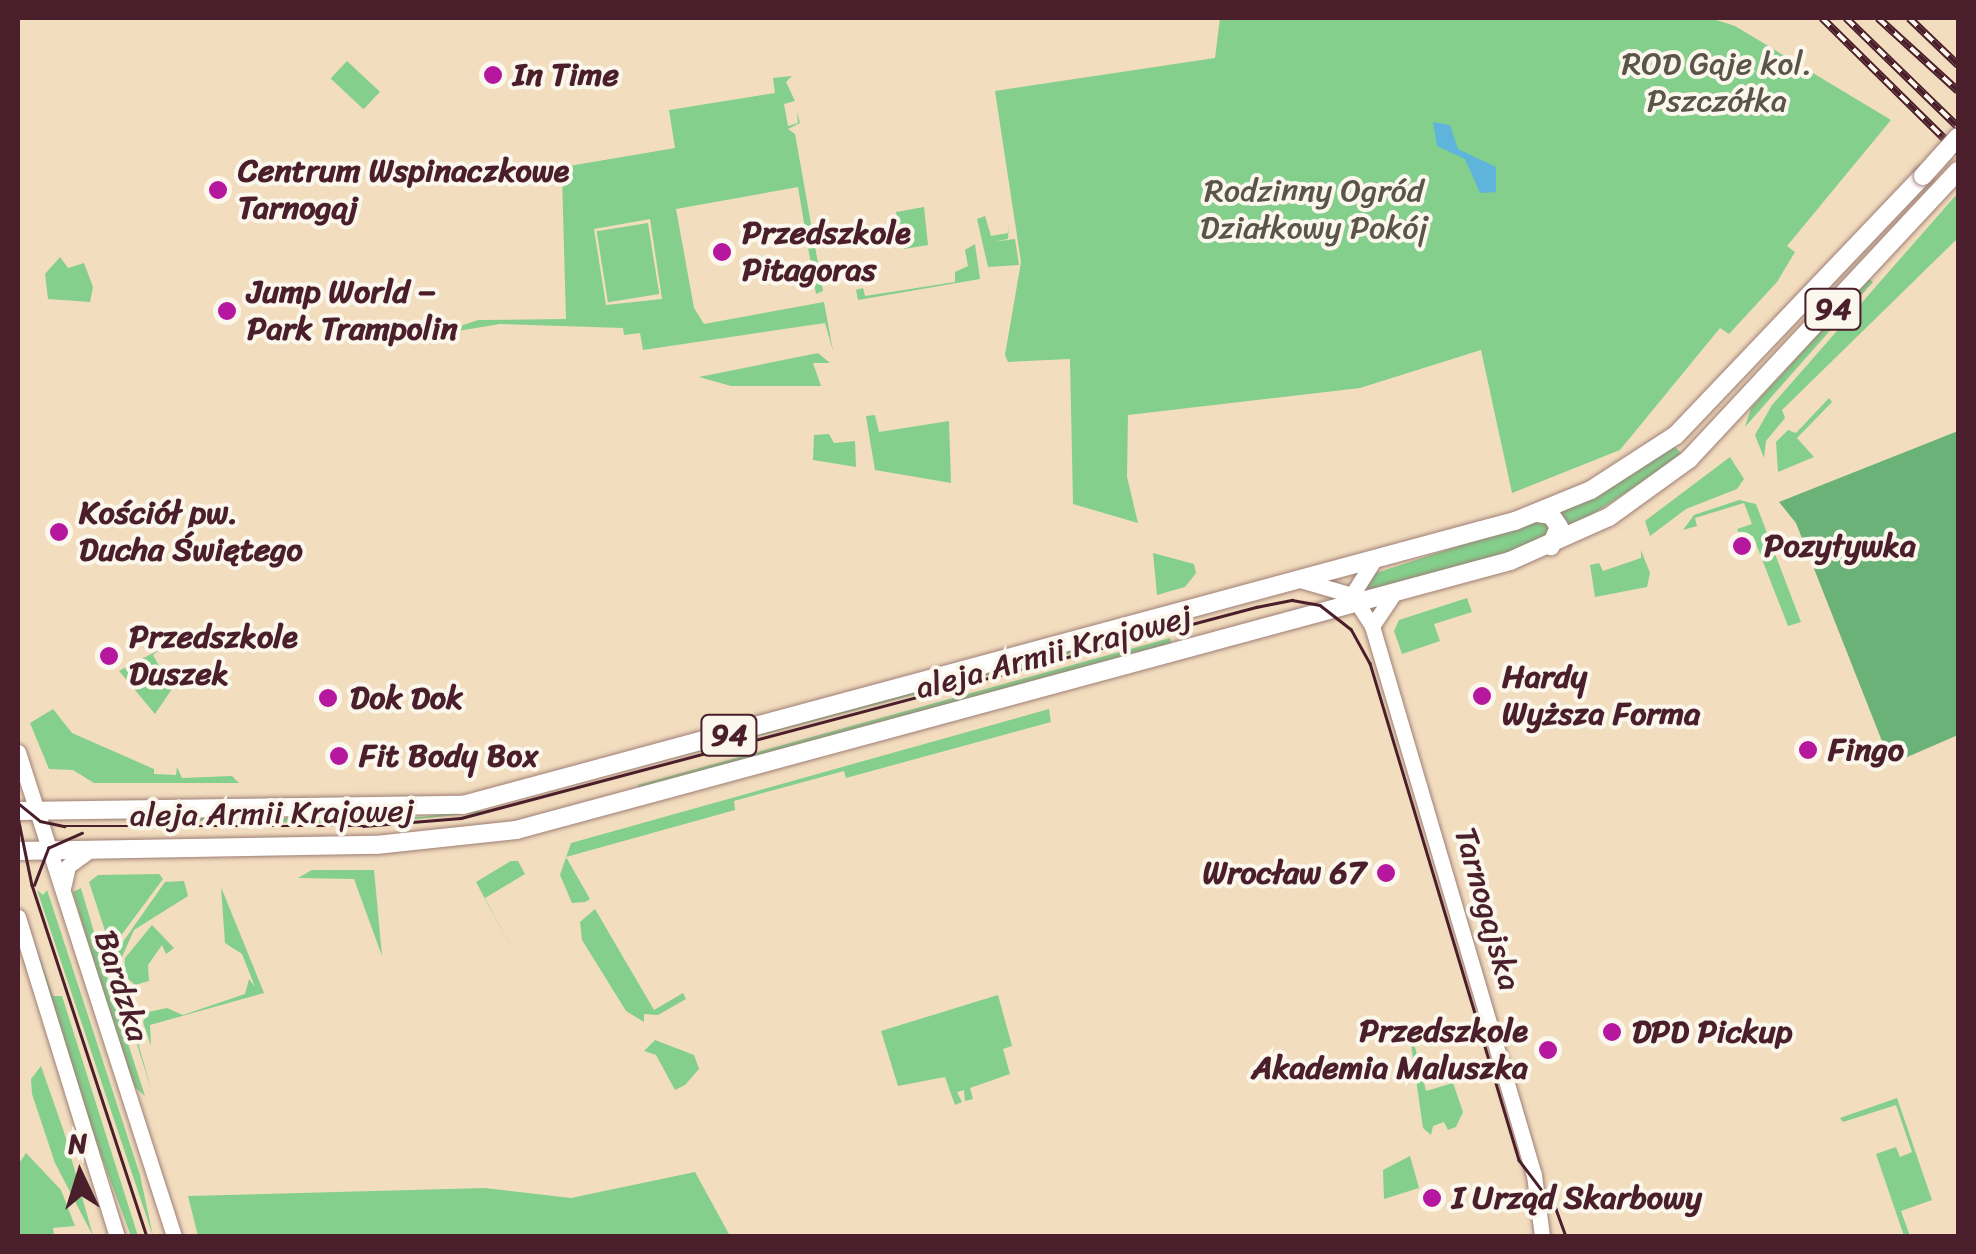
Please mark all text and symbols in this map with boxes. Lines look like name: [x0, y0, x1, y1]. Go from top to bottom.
park label: ROD Gaje kol. Pszczółka: [1622, 46, 1812, 121]
place label: In Time: [513, 56, 619, 94]
marker: In Time: [482, 64, 504, 86]
place label: Centrum Wspinaczkowe Tarnogaj: [238, 153, 570, 228]
park label: Rodzinny Ogród Działkowy Pokój: [1200, 173, 1428, 248]
marker: Centrum Wspinaczkowe Tarnogaj: [207, 179, 229, 201]
place label: Przedszkole Pitagoras: [742, 215, 911, 290]
marker: Przedszkole Pitagoras: [711, 241, 733, 263]
place label: Jump World – Park Trampolin: [247, 274, 458, 349]
road number: 94: [1803, 284, 1863, 334]
marker: Jump World – Park Trampolin: [216, 300, 238, 322]
place label: Kościół pw. Ducha Świętego: [79, 495, 302, 570]
marker: Kościół pw. Ducha Świętego: [48, 521, 70, 543]
place label: Pozytywka: [1764, 527, 1916, 565]
marker: Pozytywka: [1729, 533, 1755, 559]
street label: aleja Armii Krajowej: [912, 598, 1196, 708]
place label: Przedszkole Duszek: [129, 619, 298, 694]
marker: Przedszkole Duszek: [98, 645, 120, 667]
place label: Hardy Wyższa Forma: [1502, 659, 1700, 734]
place label: Dok Dok: [350, 679, 463, 717]
marker: Dok Dok: [315, 685, 341, 711]
marker: Hardy Wyższa Forma: [1471, 685, 1493, 707]
road number: 94: [699, 710, 759, 760]
place label: Fingo: [1828, 731, 1904, 769]
place label: Fit Body Box: [359, 737, 539, 775]
marker: Fingo: [1797, 739, 1819, 761]
marker: Fit Body Box: [328, 745, 350, 767]
street label: aleja Armii Krajowej: [130, 792, 414, 836]
street label: Tarnogajska: [1445, 823, 1529, 995]
place label: Wrocław 67: [1203, 854, 1366, 892]
marker: Wrocław 67: [1375, 862, 1397, 884]
street label: Bardzka: [85, 926, 157, 1046]
place label: Przedszkole Akademia Maluszka: [1251, 1013, 1528, 1088]
place label: DPD Pickup: [1632, 1013, 1793, 1051]
marker: DPD Pickup: [1601, 1021, 1623, 1043]
marker: Przedszkole Akademia Maluszka: [1537, 1039, 1559, 1061]
text: N: [66, 1118, 89, 1169]
north arrow: [30, 1124, 130, 1224]
place label: I Urząd Skarbowy: [1452, 1179, 1702, 1217]
marker: I Urząd Skarbowy: [1421, 1187, 1443, 1209]

